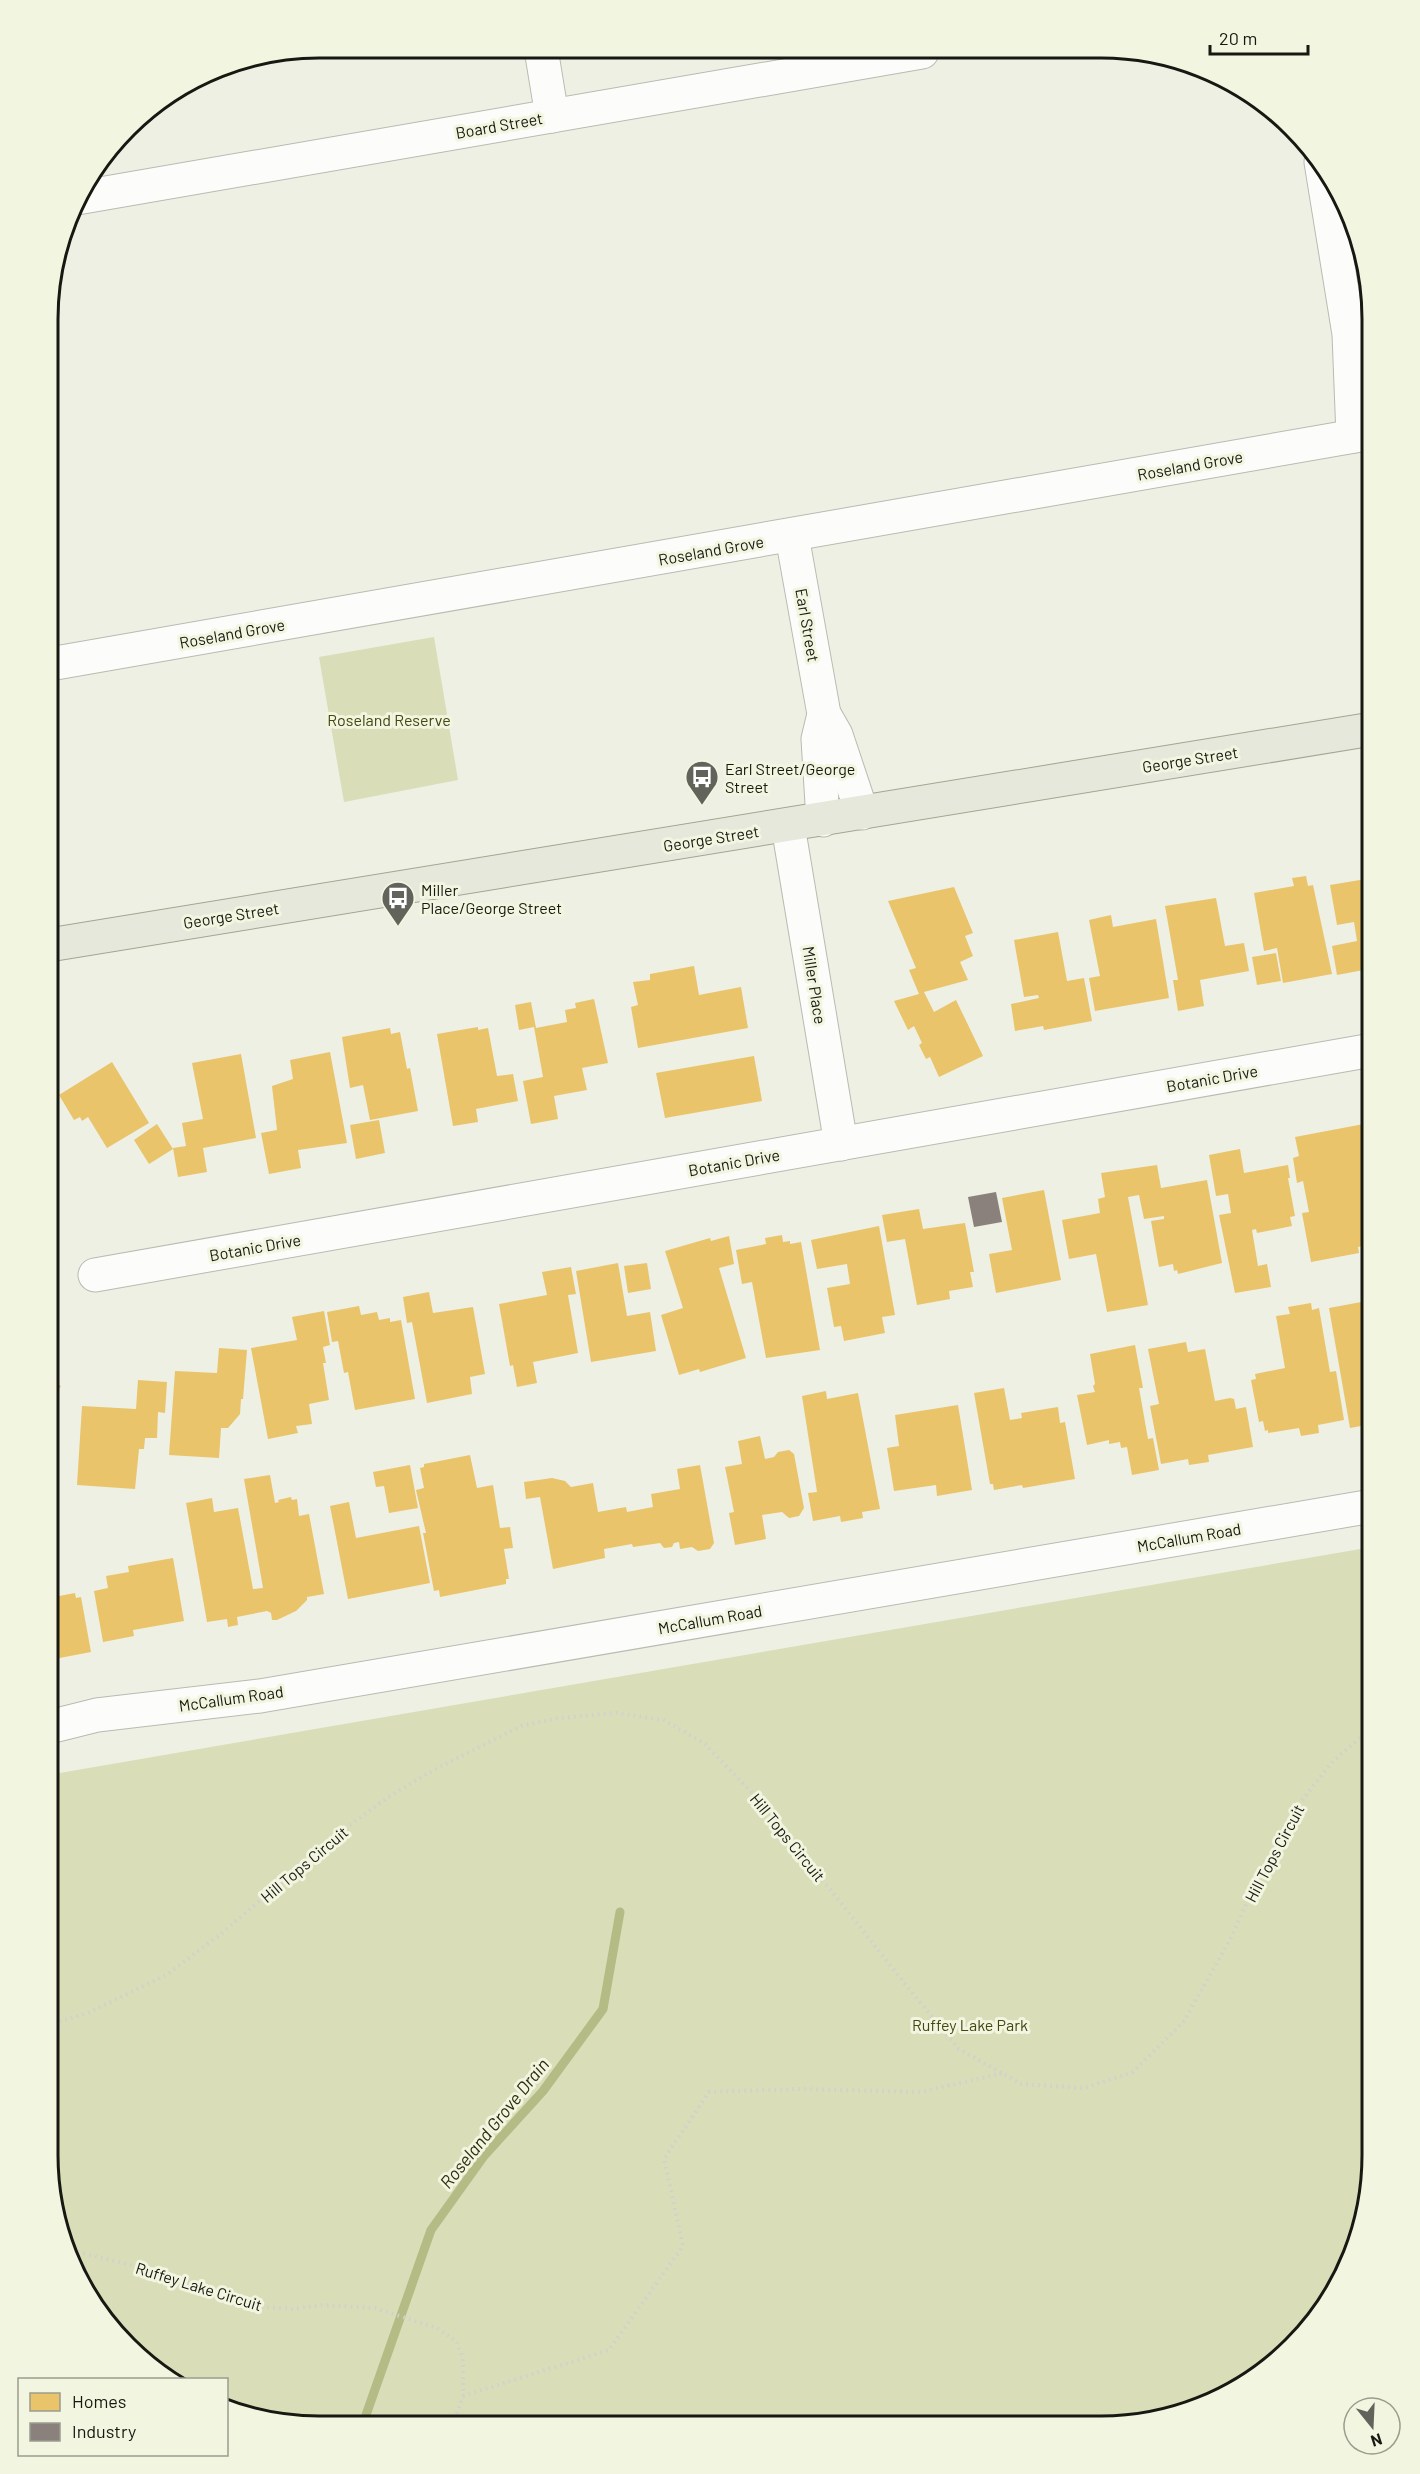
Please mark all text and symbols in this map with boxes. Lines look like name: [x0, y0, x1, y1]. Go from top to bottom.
scale bar: [1210, 18, 1308, 56]
text: 20 m: [1219, 27, 1257, 49]
street label: Board Street: [454, 108, 544, 142]
street label: Roseland Grove: [1136, 446, 1244, 484]
street label: Roseland Grove: [657, 531, 765, 569]
street label: Earl Street: [792, 587, 824, 663]
street label: Roseland Grove: [178, 614, 286, 652]
park label: Roseland Reserve: [327, 710, 451, 729]
street label: George Street: [1141, 742, 1239, 776]
bus stop icon: Earl Street/George Street: [684, 759, 720, 806]
place label: Earl Street/George Street: [725, 759, 855, 796]
street label: George Street: [662, 821, 760, 855]
bus stop icon: Miller Place/George Street: [380, 880, 416, 927]
place label: Miller Place/George Street: [421, 880, 562, 917]
street label: George Street: [182, 898, 280, 932]
street label: Miller Place: [799, 945, 831, 1025]
street label: Botanic Drive: [1165, 1061, 1259, 1095]
street label: Botanic Drive: [687, 1145, 781, 1179]
street label: Botanic Drive: [208, 1230, 302, 1264]
street label: McCallum Road: [1136, 1519, 1242, 1555]
street label: McCallum Road: [657, 1601, 763, 1637]
street label: McCallum Road: [178, 1681, 284, 1715]
street label: Hill Tops Circuit: [747, 1789, 829, 1885]
street label: Hill Tops Circuit: [1240, 1801, 1308, 1905]
street label: Hill Tops Circuit: [257, 1822, 351, 1906]
park label: Ruffey Lake Park: [912, 2015, 1028, 2034]
water label: Roseland Grove Drain: [435, 2054, 553, 2192]
street label: Ruffey Lake Circuit: [134, 2258, 264, 2314]
legend: [18, 2378, 228, 2456]
text: Homes: [72, 2390, 126, 2412]
north arrow: [1342, 2396, 1402, 2456]
text: Industry: [72, 2420, 136, 2442]
text: N: [1369, 2430, 1385, 2451]

